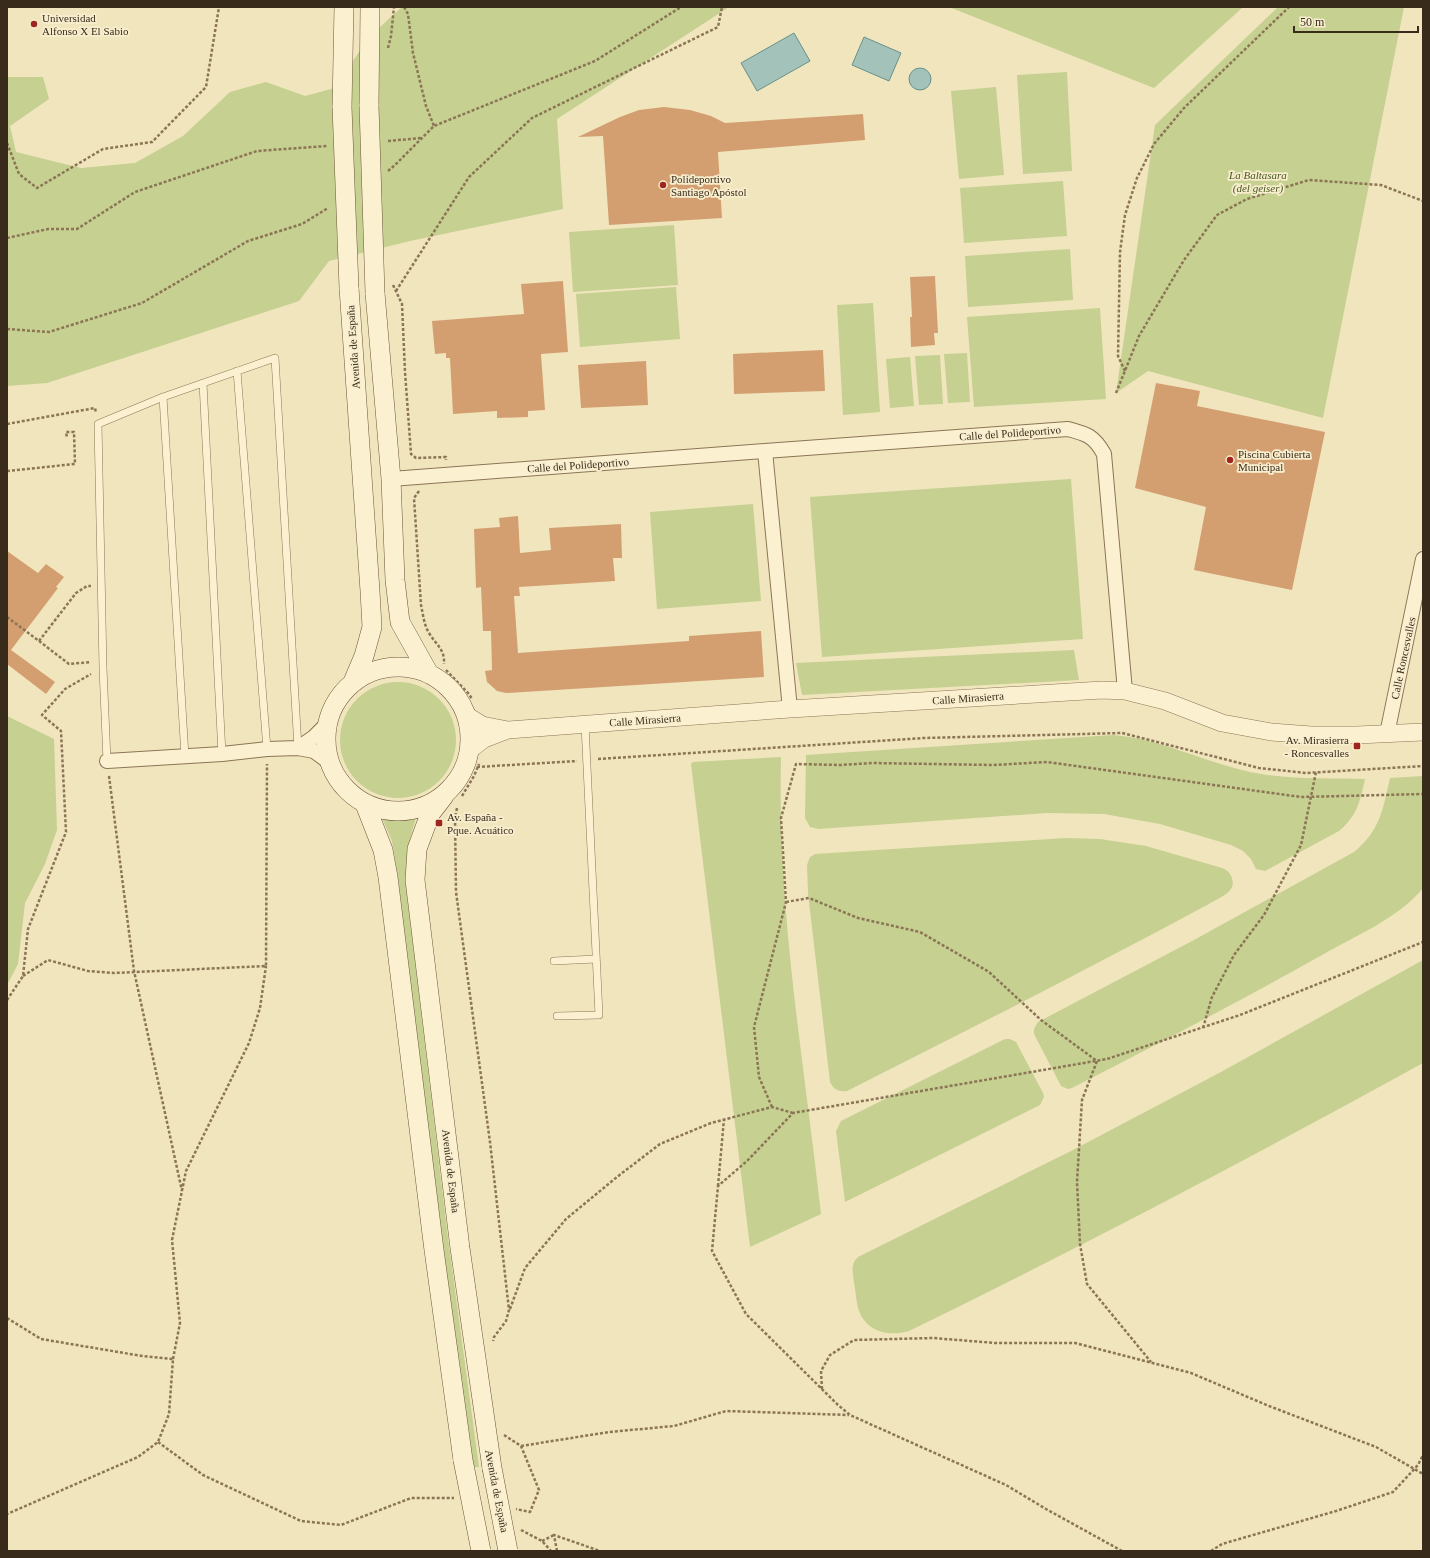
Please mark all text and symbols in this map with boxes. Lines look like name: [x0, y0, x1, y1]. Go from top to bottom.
scale bar: [1294, 8, 1418, 34]
place label: Universidad Alfonso X El Sabio: [42, 12, 129, 37]
text: 50 m: [1300, 15, 1325, 29]
marker: Universidad Alfonso X El Sabio: [29, 19, 39, 29]
park label: La Baltasara (del geiser): [1228, 169, 1287, 195]
place label: Polideportivo Santiago Apóstol: [671, 173, 746, 198]
marker: Polideportivo Santiago Apóstol: [658, 180, 668, 190]
street label: Avenida de España: [344, 305, 362, 389]
street label: Calle del Polideportivo: [959, 423, 1062, 443]
place label: Piscina Cubierta Municipal: [1238, 448, 1311, 473]
street label: Calle del Polideportivo: [527, 455, 630, 475]
marker: Piscina Cubierta Municipal: [1225, 455, 1235, 465]
street label: Calle Roncesvalles: [1388, 616, 1418, 700]
street label: Calle Mirasierra: [932, 690, 1004, 706]
street label: Calle Mirasierra: [609, 712, 681, 728]
place label: Av. Mirasierra - Roncesvalles: [1285, 734, 1349, 759]
marker: Av. Mirasierra - Roncesvalles: [1352, 741, 1362, 751]
place label: Av. España - Pque. Acuático: [447, 811, 514, 836]
marker: Av. España - Pque. Acuático: [434, 818, 444, 828]
street label: Avenida de España: [440, 1129, 462, 1214]
street label: Avenida de España: [483, 1449, 511, 1534]

